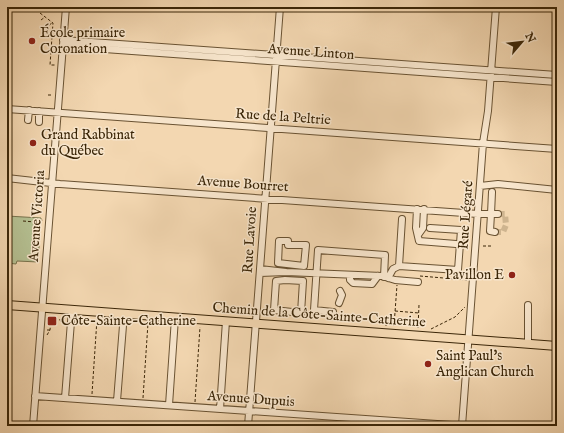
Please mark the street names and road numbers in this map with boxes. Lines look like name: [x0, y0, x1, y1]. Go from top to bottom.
street label: Avenue Linton: [266, 40, 355, 64]
street label: Rue de la Peltrie: [235, 105, 332, 129]
street label: Avenue Victoria: [25, 169, 49, 263]
street label: Avenue Bourret: [196, 172, 289, 196]
street label: Rue Légaré: [455, 179, 477, 250]
street label: Rue Lavoie: [239, 205, 261, 274]
street label: Chemin de la Côte-Sainte-Catherine: [212, 299, 427, 331]
street label: Avenue Dupuis: [206, 387, 295, 411]

